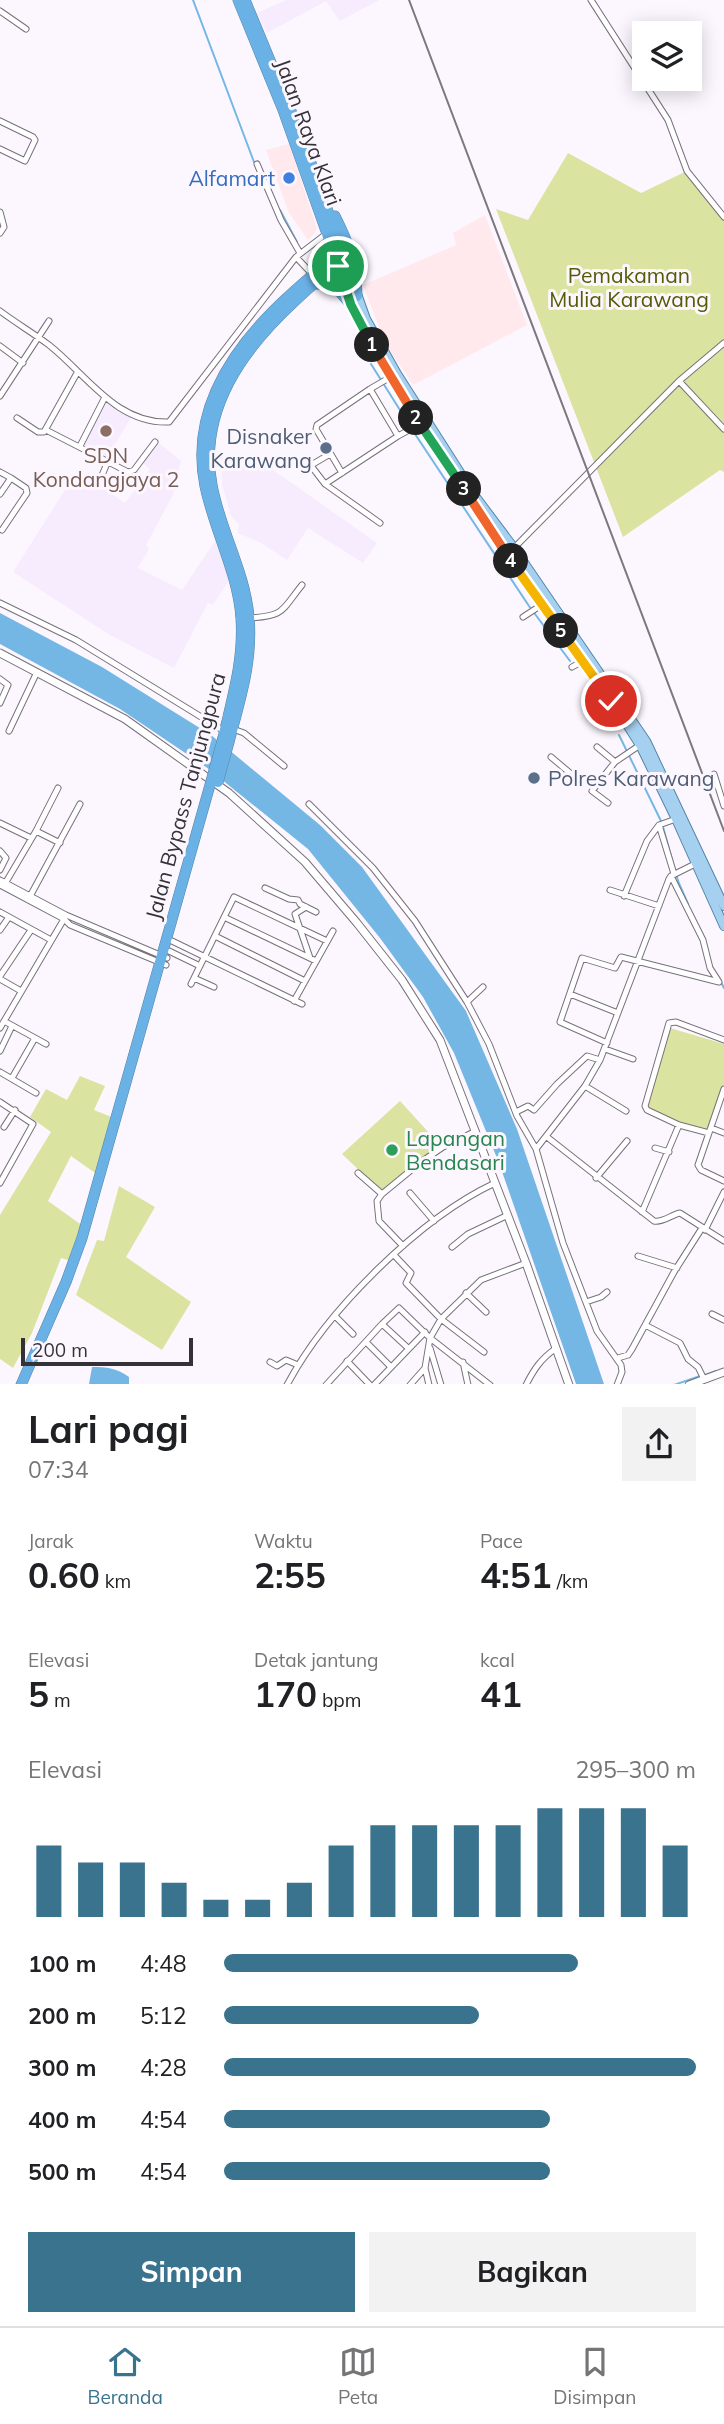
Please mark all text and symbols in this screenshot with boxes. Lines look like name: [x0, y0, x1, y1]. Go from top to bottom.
map controls: [632, 21, 702, 91]
button: layers: [632, 21, 702, 91]
street label: Jalan Raya Klari: [270, 55, 348, 209]
place label: Alfamart: [188, 165, 275, 191]
marker: Alfamart: [281, 170, 297, 186]
pin: [308, 236, 368, 296]
icon: arrive: [319, 247, 357, 285]
park label: Pemakaman Mulia Karawang: [549, 262, 709, 312]
pin: 1: [354, 328, 390, 362]
text: 1: [366, 332, 377, 356]
pin: 2: [398, 400, 434, 436]
text: 2: [410, 405, 421, 429]
marker: SDN Kondangjaya 2: [98, 423, 114, 439]
place label: Disnaker Karawang: [210, 423, 312, 473]
marker: Disnaker Karawang: [318, 440, 334, 456]
place label: SDN Kondangjaya 2: [33, 442, 179, 492]
pin: 3: [447, 472, 482, 506]
text: 3: [458, 476, 469, 500]
pin: 4: [494, 544, 528, 578]
text: 4: [505, 548, 516, 572]
pin: 5: [544, 614, 578, 648]
text: 5: [555, 618, 566, 642]
street label: Jalan Bypass Tanjungpura: [139, 670, 231, 922]
pin: [581, 671, 641, 731]
icon: check: [592, 682, 630, 720]
place label: Polres Karawang: [548, 765, 715, 791]
marker: Polres Karawang: [526, 770, 542, 786]
place label: Lapangan Bendasari: [406, 1125, 505, 1175]
marker: Lapangan Bendasari: [384, 1142, 400, 1158]
scale bar: [21, 1336, 192, 1367]
text: 200 m: [32, 1338, 88, 1362]
text: Lari pagi: [28, 1405, 189, 1453]
button: share: [622, 1407, 696, 1481]
text: 07:34: [28, 1455, 88, 1484]
text: Jarak: [28, 1529, 74, 1553]
text: Waktu: [254, 1529, 313, 1553]
text: Pace: [480, 1529, 523, 1553]
text: 0.60: [28, 1553, 100, 1597]
text: 2:55: [254, 1553, 326, 1597]
text: 4:51: [480, 1553, 552, 1597]
text: km: [100, 1569, 131, 1593]
text: /km: [552, 1569, 589, 1593]
text: Elevasi: [28, 1648, 89, 1672]
text: Detak jantung: [254, 1648, 379, 1672]
text: kcal: [480, 1648, 515, 1672]
text: 5: [28, 1672, 49, 1716]
text: 170: [254, 1672, 317, 1716]
text: 41: [480, 1672, 522, 1716]
text: m: [49, 1688, 71, 1712]
text: bpm: [317, 1688, 361, 1712]
text: Elevasi: [28, 1755, 102, 1784]
text: 295–300 m: [575, 1755, 696, 1784]
text: 100 m: [28, 1949, 96, 1978]
text: 4:48: [140, 1949, 187, 1978]
text: 200 m: [28, 2001, 96, 2030]
text: 5:12: [140, 2001, 187, 2030]
text: 300 m: [28, 2053, 96, 2082]
text: 4:28: [140, 2053, 187, 2082]
text: 400 m: [28, 2105, 96, 2134]
text: 4:54: [140, 2105, 187, 2134]
text: 500 m: [28, 2157, 96, 2186]
text: 4:54: [140, 2157, 187, 2186]
button: Simpan: [28, 2232, 355, 2312]
button: Bagikan: [369, 2232, 696, 2312]
tab: Beranda: [87, 2343, 163, 2409]
tab: Peta: [338, 2343, 378, 2409]
tab: Disimpan: [553, 2343, 636, 2409]

